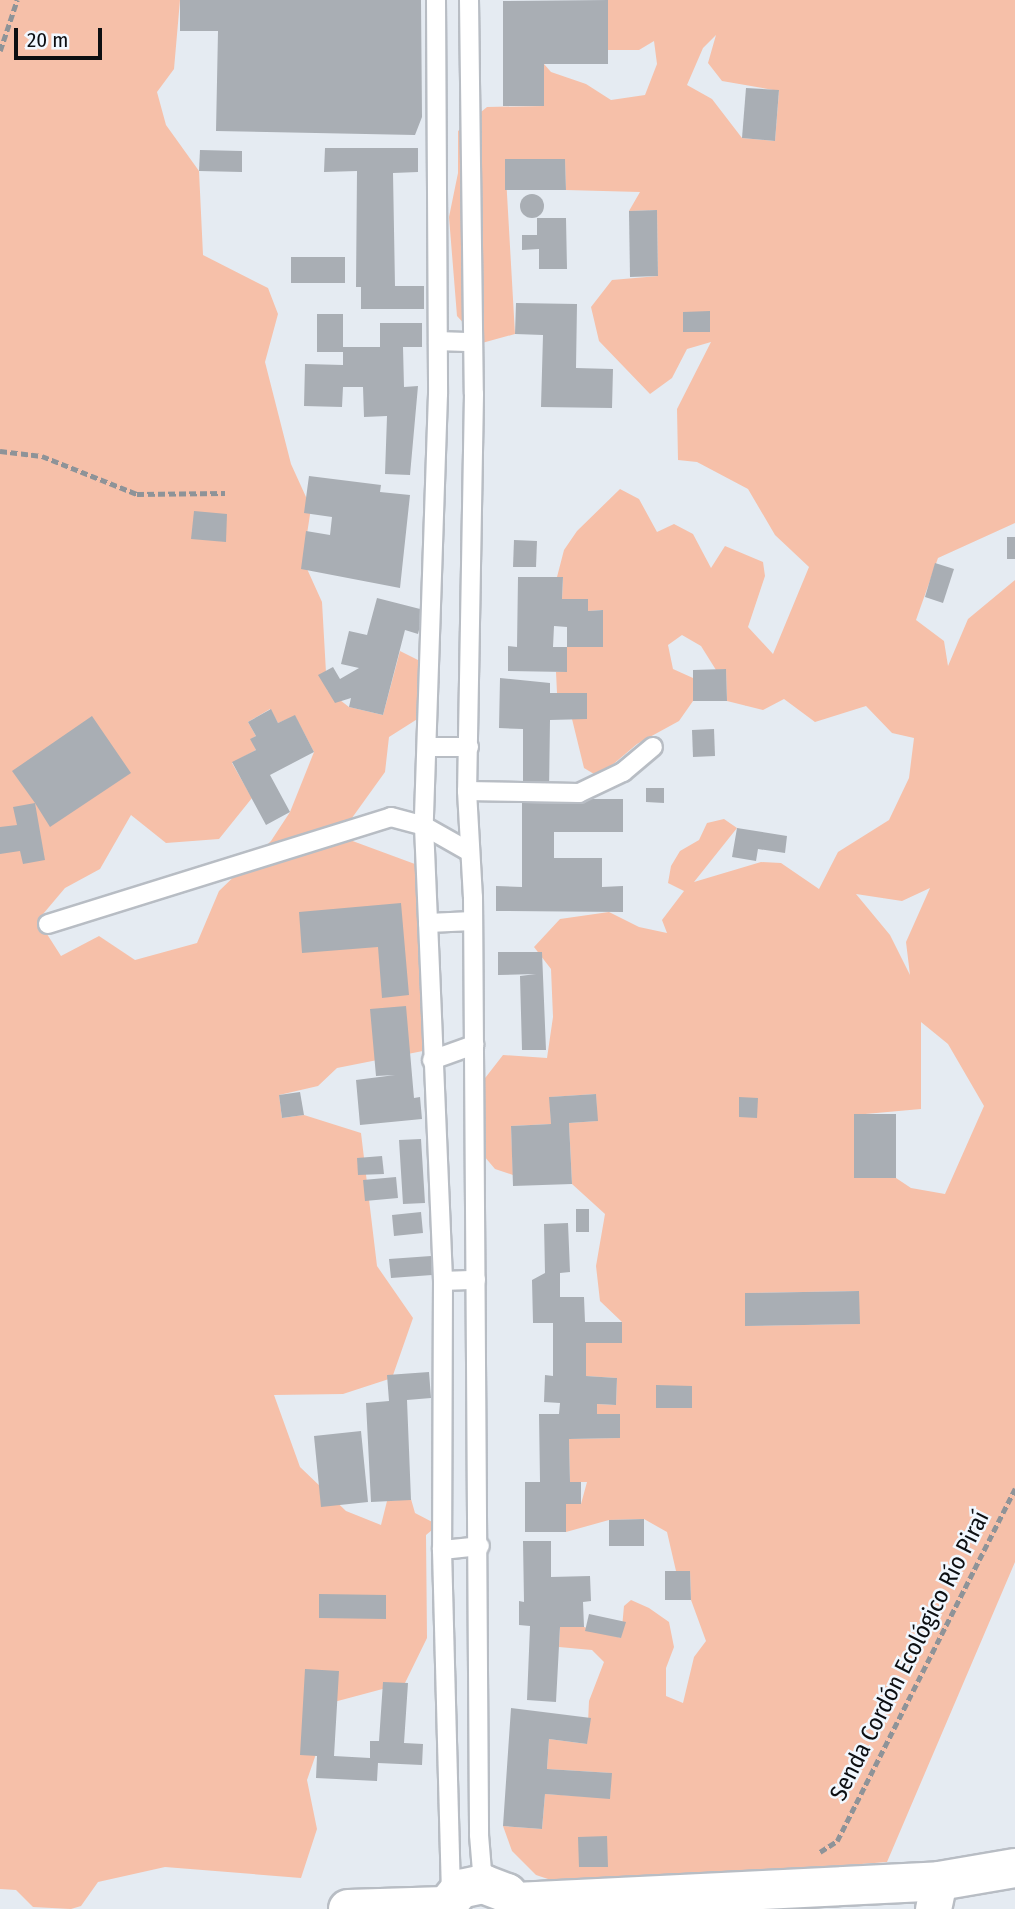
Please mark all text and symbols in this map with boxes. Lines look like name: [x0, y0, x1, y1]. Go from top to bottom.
scale bar: [18, 14, 105, 58]
text: 20 m: [27, 27, 68, 53]
street label: Senda Cordón Ecológico Río Piraí: [824, 1506, 996, 1806]

